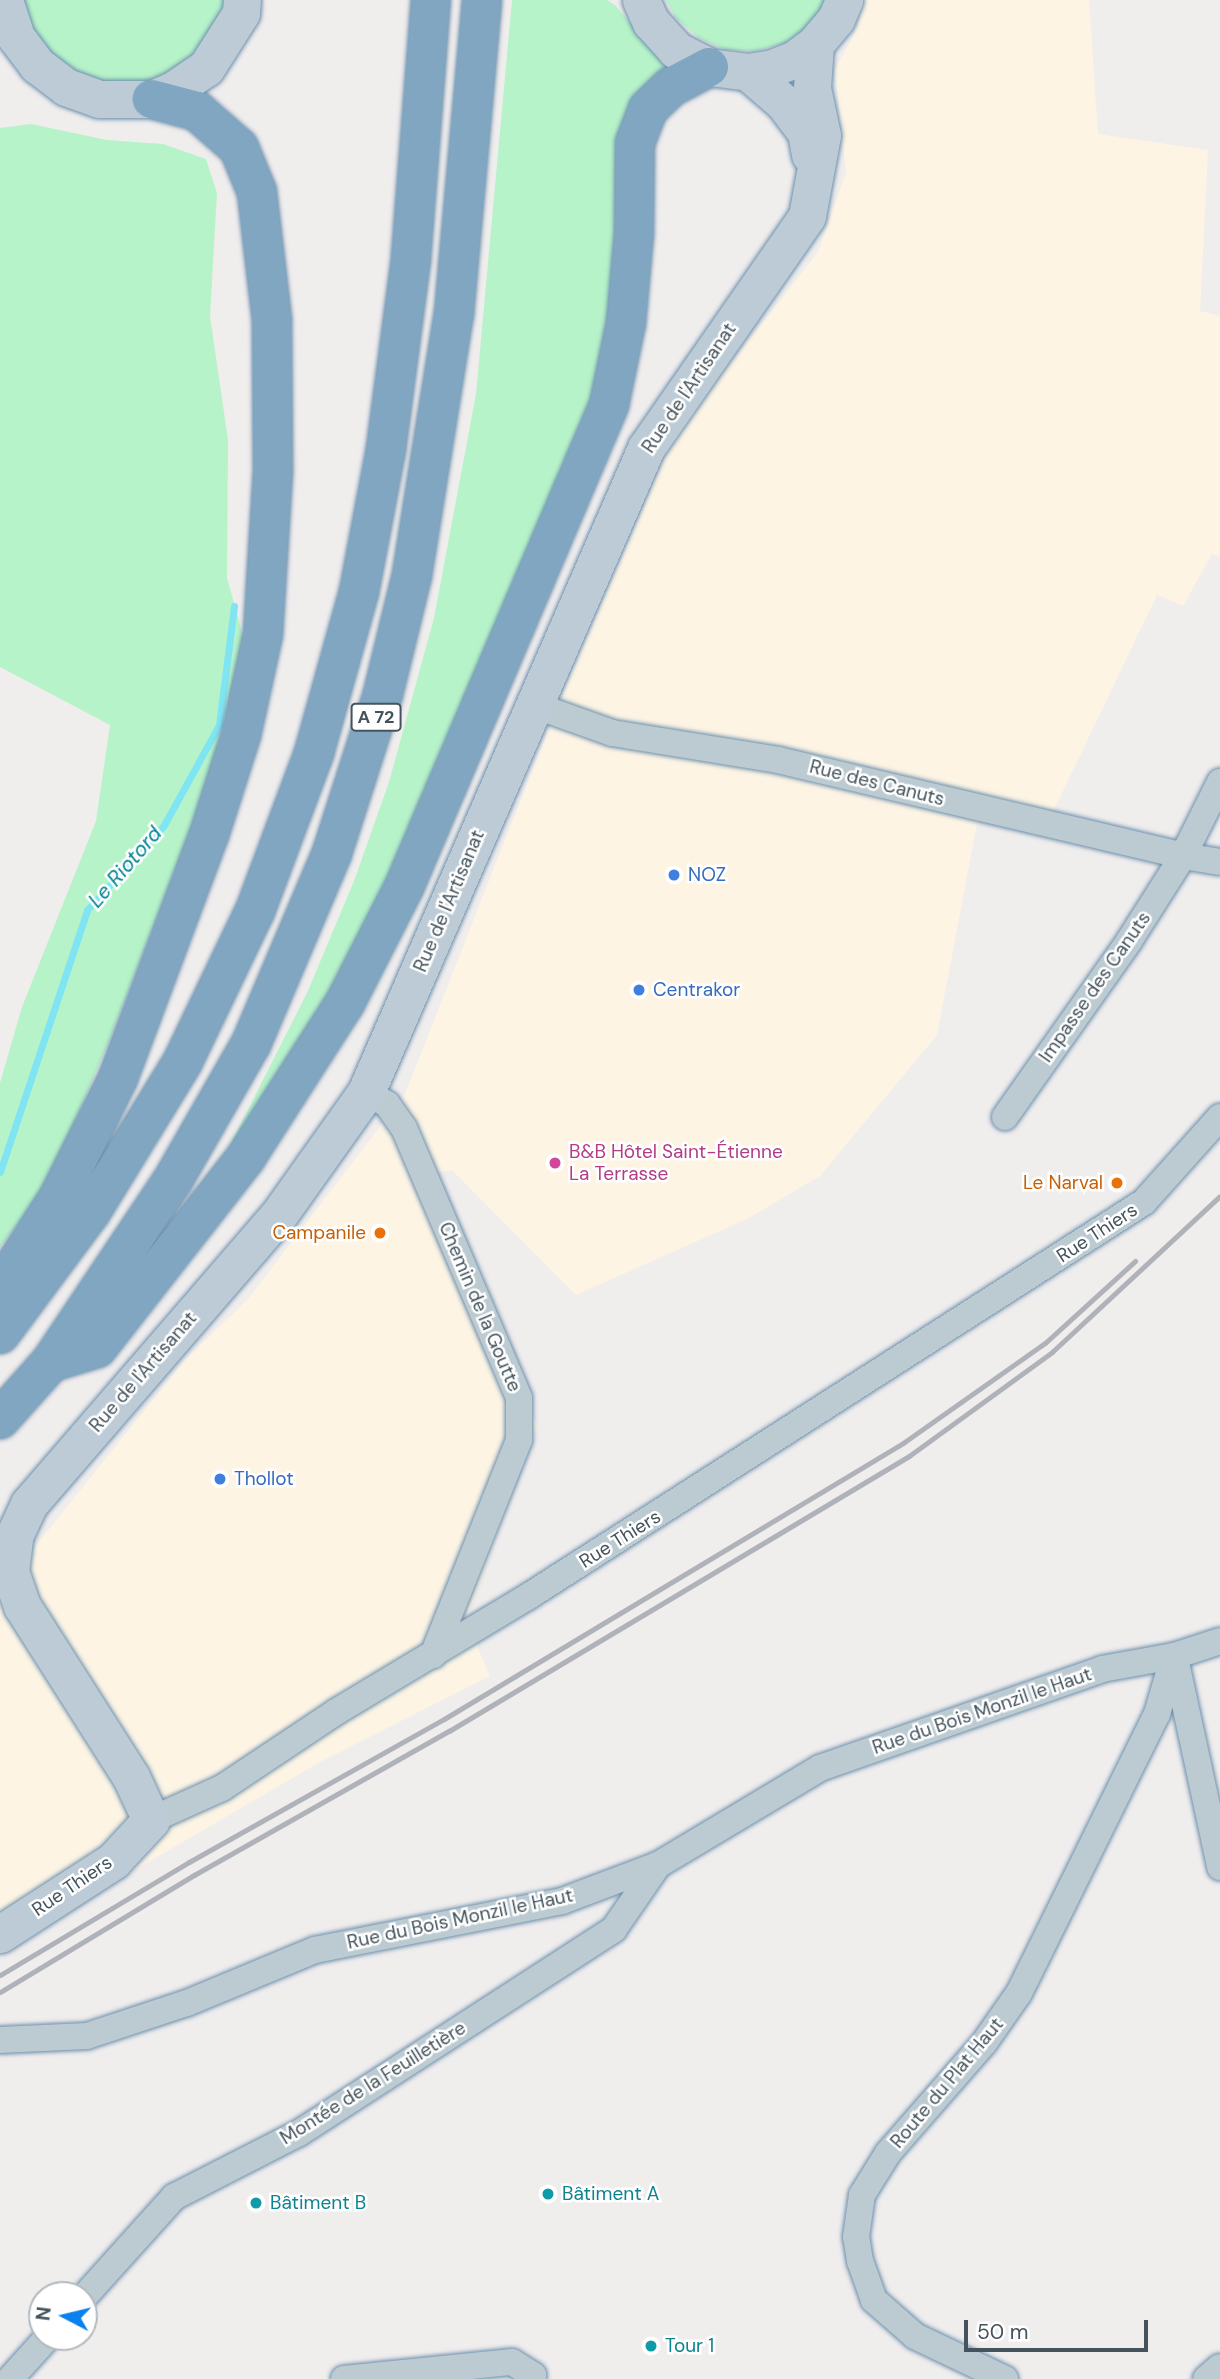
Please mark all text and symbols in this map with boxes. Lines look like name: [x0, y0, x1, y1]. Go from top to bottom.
street label: Rue de l'Artisanat: [637, 319, 741, 457]
road number: A 72: [350, 702, 402, 732]
street label: Rue des Canuts: [807, 755, 947, 811]
water label: Le Riotord: [83, 821, 167, 913]
street label: Rue de l'Artisanat: [409, 827, 489, 975]
place label: NOZ: [688, 864, 726, 886]
marker: NOZ: [666, 867, 682, 883]
street label: Impasse des Canuts: [1034, 907, 1156, 1067]
place label: Centrakor: [653, 979, 740, 1001]
marker: Centrakor: [631, 982, 647, 998]
place label: B&B Hôtel Saint-Étienne La Terrasse: [569, 1141, 783, 1185]
marker: B&B Hôtel Saint-Étienne La Terrasse: [547, 1155, 563, 1171]
place label: Le Narval: [1023, 1172, 1103, 1194]
marker: Le Narval: [1109, 1175, 1125, 1191]
street label: Rue Thiers: [1052, 1199, 1142, 1267]
street label: Chemin de la Goutte: [434, 1219, 526, 1395]
place label: Campanile: [272, 1222, 366, 1244]
marker: Campanile: [372, 1225, 388, 1241]
street label: Rue de l'Artisanat: [85, 1307, 201, 1437]
place label: Thollot: [234, 1468, 294, 1490]
marker: Thollot: [212, 1471, 228, 1487]
street label: Rue Thiers: [575, 1505, 665, 1573]
street label: Rue du Bois Monzil le Haut: [869, 1663, 1095, 1759]
street label: Rue Thiers: [28, 1851, 116, 1921]
street label: Rue du Bois Monzil le Haut: [345, 1884, 575, 1954]
street label: Route du Plat Haut: [886, 2013, 1008, 2153]
street label: Montée de la Feuilletière: [276, 2016, 470, 2150]
place label: Bâtiment A: [562, 2183, 659, 2205]
marker: Bâtiment A: [540, 2186, 556, 2202]
place label: Bâtiment B: [270, 2192, 366, 2214]
marker: Bâtiment B: [248, 2195, 264, 2211]
north arrow: [28, 2281, 98, 2351]
text: N: [30, 2305, 57, 2322]
scale bar: [968, 2306, 1152, 2350]
text: 50 m: [977, 2318, 1028, 2346]
place label: Tour 1: [665, 2335, 714, 2357]
marker: Tour 1: [643, 2338, 659, 2354]

